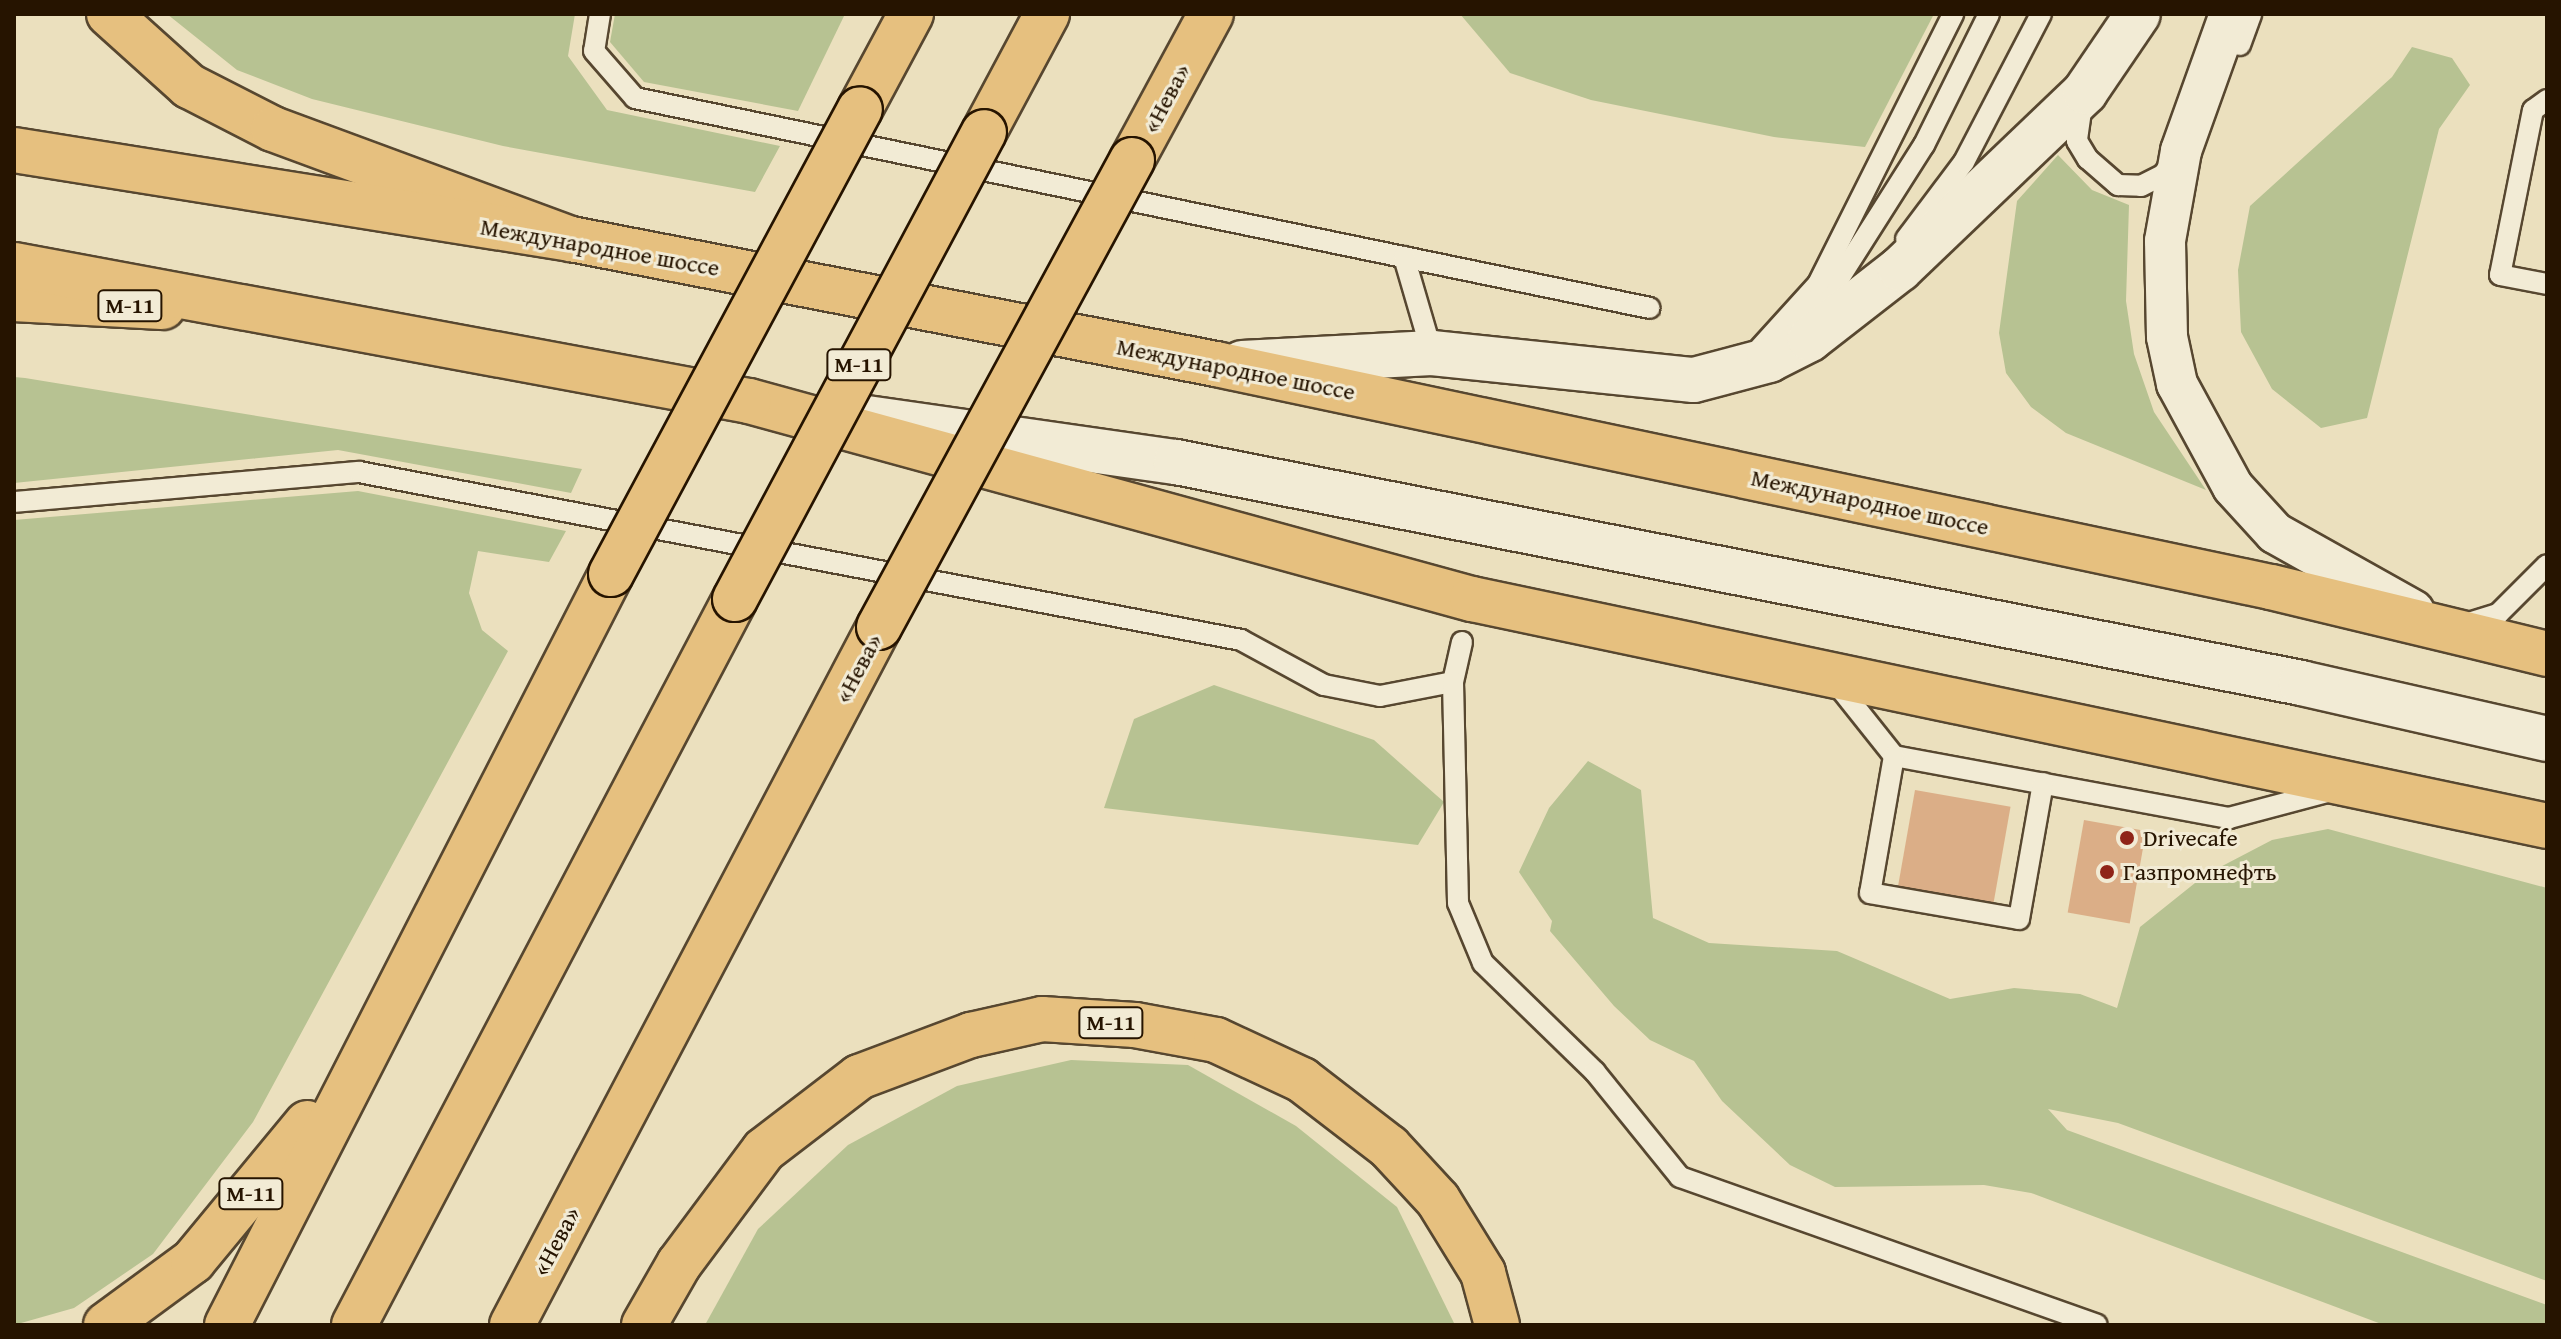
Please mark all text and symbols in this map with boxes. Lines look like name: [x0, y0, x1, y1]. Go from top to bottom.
street label: «Нева»: [1136, 59, 1196, 137]
street label: Международное шоссе: [478, 212, 722, 282]
road number: М-11: [96, 288, 164, 324]
street label: Международное шоссе: [1114, 332, 1358, 406]
road number: М-11: [825, 347, 893, 383]
street label: Международное шоссе: [1749, 463, 1991, 541]
street label: «Нева»: [828, 629, 888, 707]
place label: Drivecafe: [2143, 824, 2238, 852]
marker: Drivecafe: [2118, 829, 2136, 847]
place label: Газпромнефть: [2123, 858, 2277, 886]
marker: Газпромнефть: [2098, 863, 2116, 881]
road number: М-11: [1077, 1005, 1145, 1041]
road number: М-11: [217, 1176, 285, 1212]
street label: «Нева»: [526, 1202, 586, 1280]

